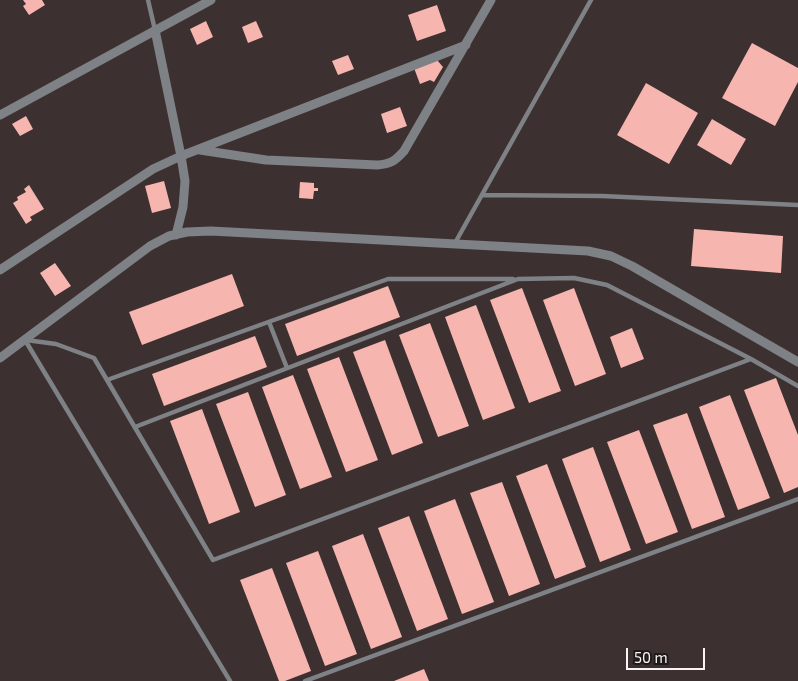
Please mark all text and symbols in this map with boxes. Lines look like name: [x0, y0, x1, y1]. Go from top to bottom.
scale bar: [628, 638, 707, 670]
text: 50 m: [634, 648, 668, 666]

